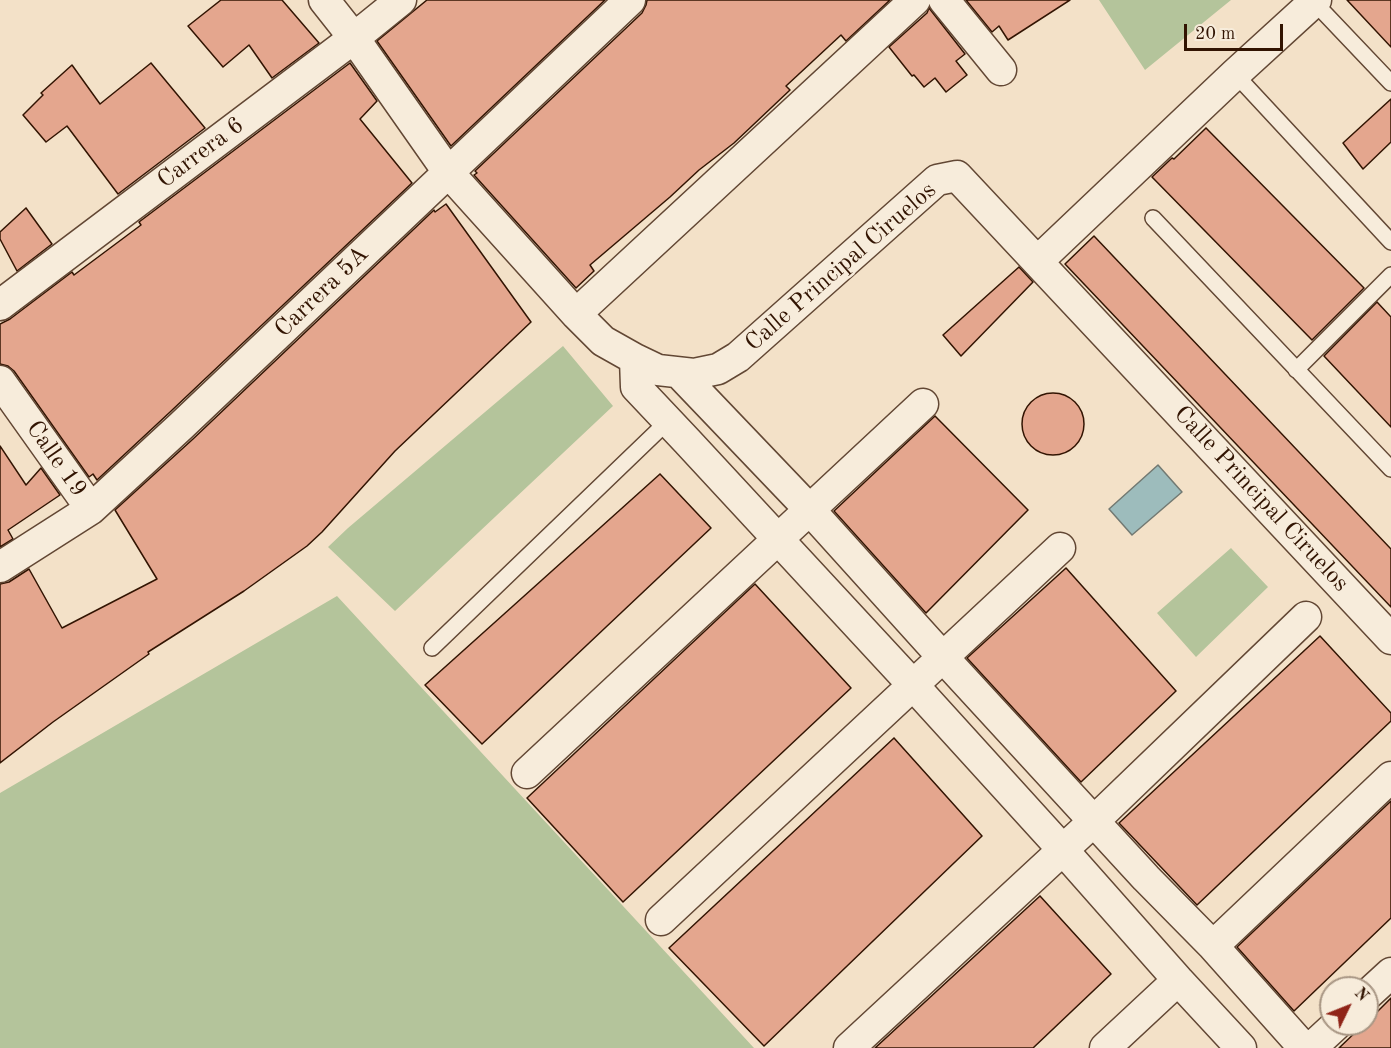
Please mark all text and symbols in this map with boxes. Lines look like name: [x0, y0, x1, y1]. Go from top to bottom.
scale bar: [1187, 12, 1286, 50]
text: 20 m: [1195, 25, 1235, 43]
street label: Carrera 6: [152, 111, 250, 195]
street label: Calle Principal Ciruelos: [740, 176, 942, 358]
street label: Carrera 5A: [269, 240, 375, 344]
street label: Calle Principal Ciruelos: [1167, 400, 1355, 598]
street label: Calle 19: [19, 415, 93, 503]
north arrow: [1319, 976, 1379, 1036]
text: N: [1351, 985, 1371, 1005]

